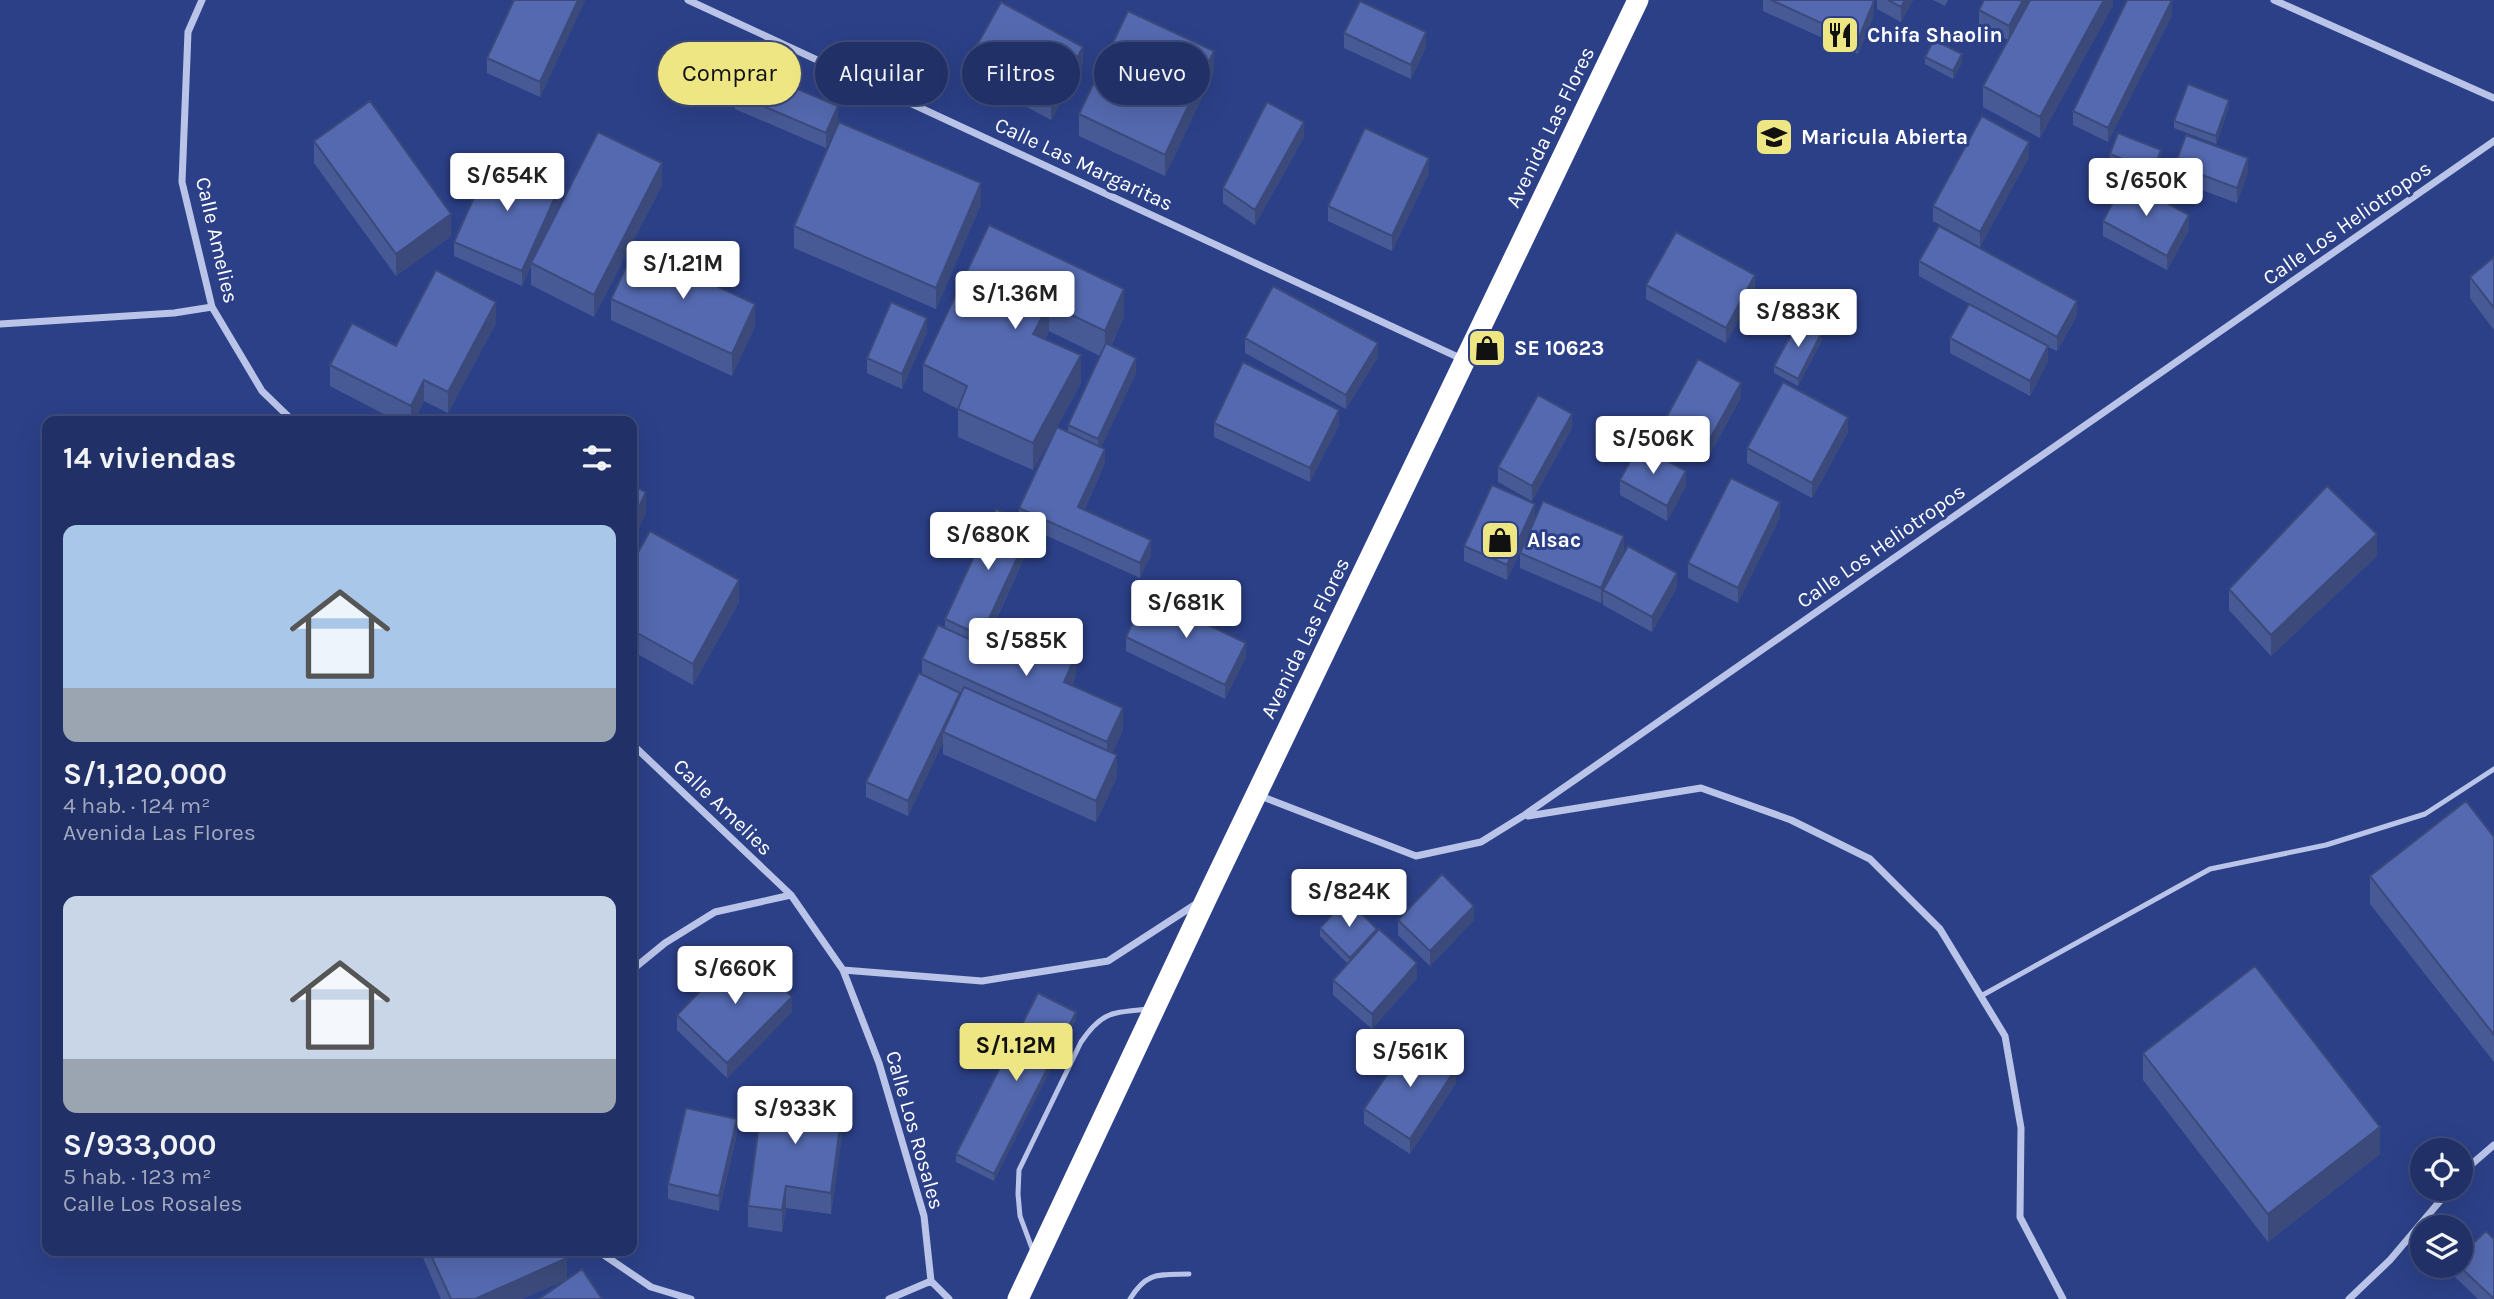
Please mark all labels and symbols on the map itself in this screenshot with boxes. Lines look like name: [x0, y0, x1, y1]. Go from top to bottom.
restaurant icon: Chifa Shaolin: [1819, 14, 1861, 56]
place label: Chifa Shaolin: [1867, 23, 2003, 47]
street label: Avenida Las Flores: [1501, 43, 1599, 211]
street label: Calle Las Margaritas: [991, 112, 1177, 216]
school or university icon: Maricula Abierta: [1753, 116, 1795, 158]
place label: Maricula Abierta: [1801, 125, 1968, 149]
pin: S/654K: [450, 154, 564, 213]
street label: Calle Los Heliotropos: [2258, 156, 2436, 290]
pin: S/650K: [2089, 158, 2203, 218]
street label: Calle Amelies: [191, 175, 243, 305]
pin: S/1.21M: [618, 242, 748, 301]
pin: S/1.36M: [950, 272, 1080, 331]
pin: S/883K: [1741, 290, 1855, 349]
shop icon: SE 10623: [1466, 327, 1508, 369]
place label: SE 10623: [1514, 336, 1604, 360]
pin: S/506K: [1596, 416, 1710, 476]
street label: Calle Los Heliotropos: [1792, 479, 1970, 613]
pin: S/680K: [931, 512, 1045, 572]
shop icon: Alsac: [1479, 519, 1521, 561]
place label: Alsac: [1527, 528, 1581, 552]
street label: Avenida Las Flores: [1256, 554, 1354, 722]
pin: S/681K: [1129, 580, 1243, 640]
pin: S/585K: [969, 618, 1083, 678]
street label: Calle Amelies: [668, 754, 778, 860]
pin: S/824K: [1292, 870, 1406, 929]
pin: S/660K: [678, 946, 792, 1006]
pin: S/1.12M: [951, 1024, 1081, 1083]
pin: S/561K: [1353, 1030, 1467, 1089]
street label: Calle Los Rosales: [881, 1048, 949, 1212]
pin: S/933K: [738, 1086, 852, 1146]

